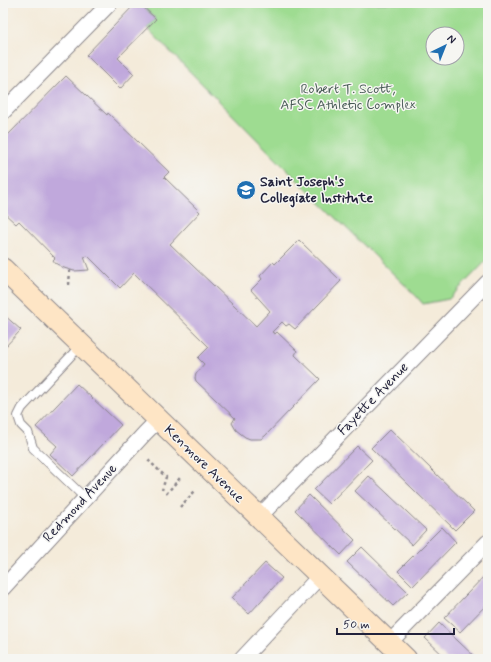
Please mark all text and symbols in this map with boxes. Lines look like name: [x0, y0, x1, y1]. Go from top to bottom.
north arrow: [425, 26, 465, 66]
text: N: [444, 32, 459, 47]
park label: Robert T. Scott, AFSC Athletic Complex: [280, 80, 416, 114]
place label: Saint Joseph's Collegiate Institute: [260, 173, 373, 208]
school or university icon: Saint Joseph's Collegiate Institute: [235, 179, 257, 201]
street label: Fayette Avenue: [334, 359, 412, 439]
street label: Kenmore Avenue: [160, 421, 248, 507]
street label: Redmond Avenue: [39, 460, 121, 546]
scale bar: [337, 610, 454, 636]
text: 50 m: [343, 617, 370, 633]

